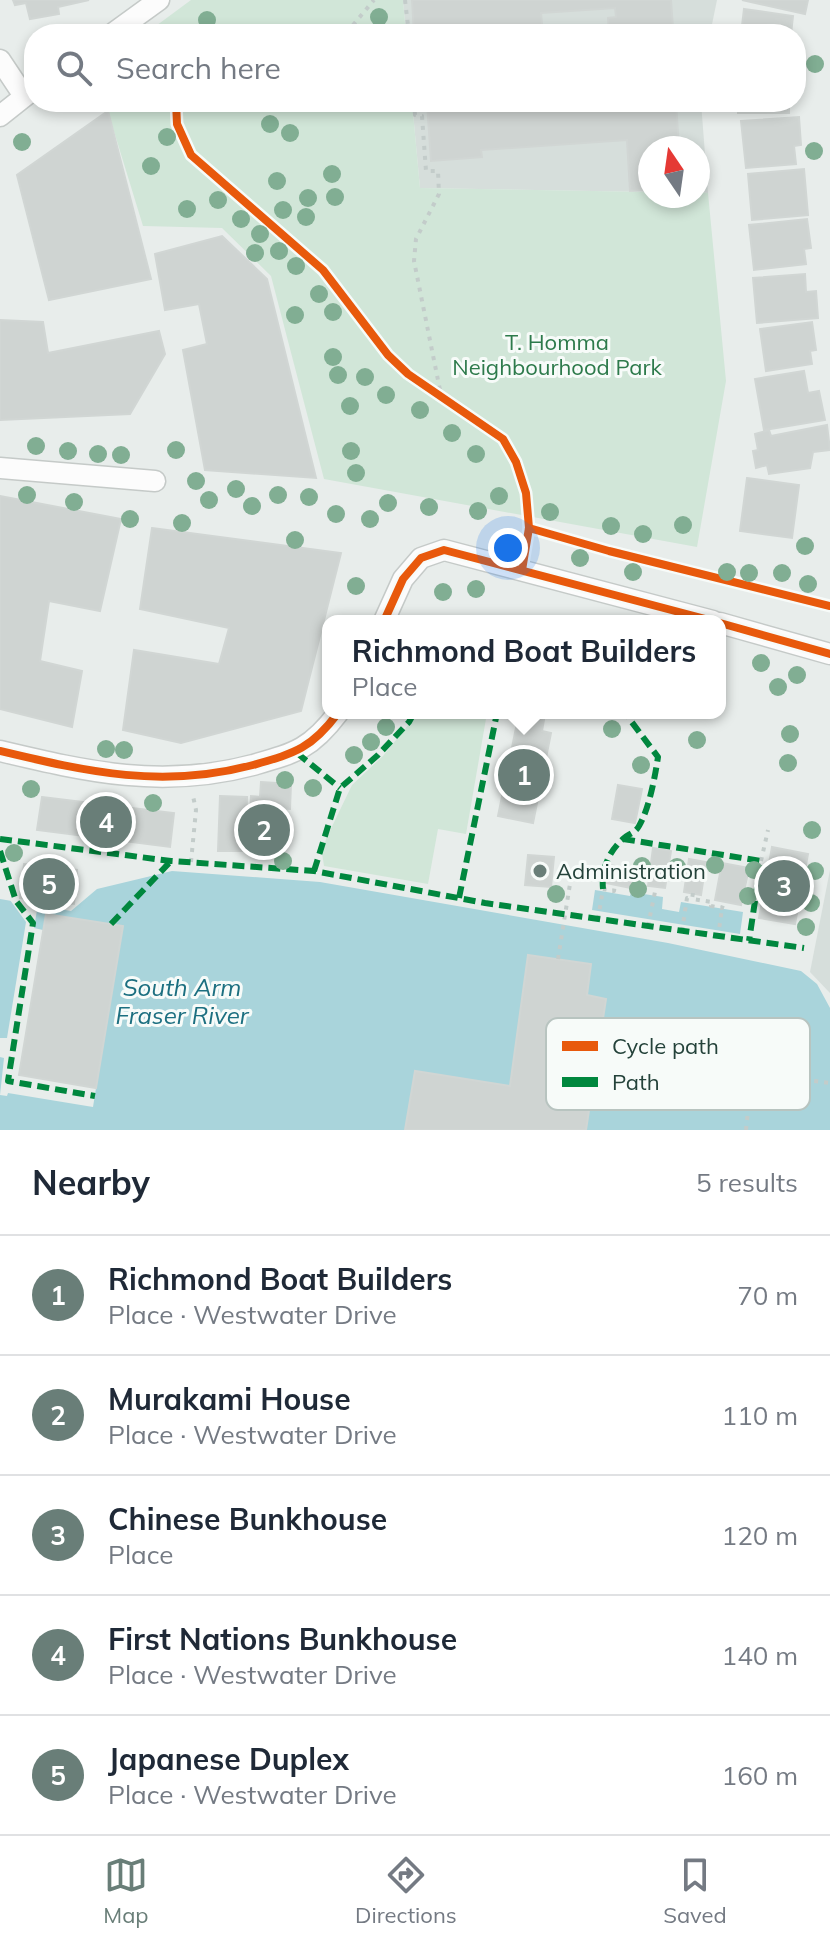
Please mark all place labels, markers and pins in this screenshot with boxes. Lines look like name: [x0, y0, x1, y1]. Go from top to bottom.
pin: 1: [498, 745, 550, 805]
pin: 4: [80, 792, 132, 852]
pin: 2: [238, 800, 290, 860]
pin: 5: [23, 854, 75, 914]
pin: 3: [758, 856, 810, 916]
place label: Administration: [556, 857, 706, 885]
marker: Administration: [531, 862, 549, 880]

